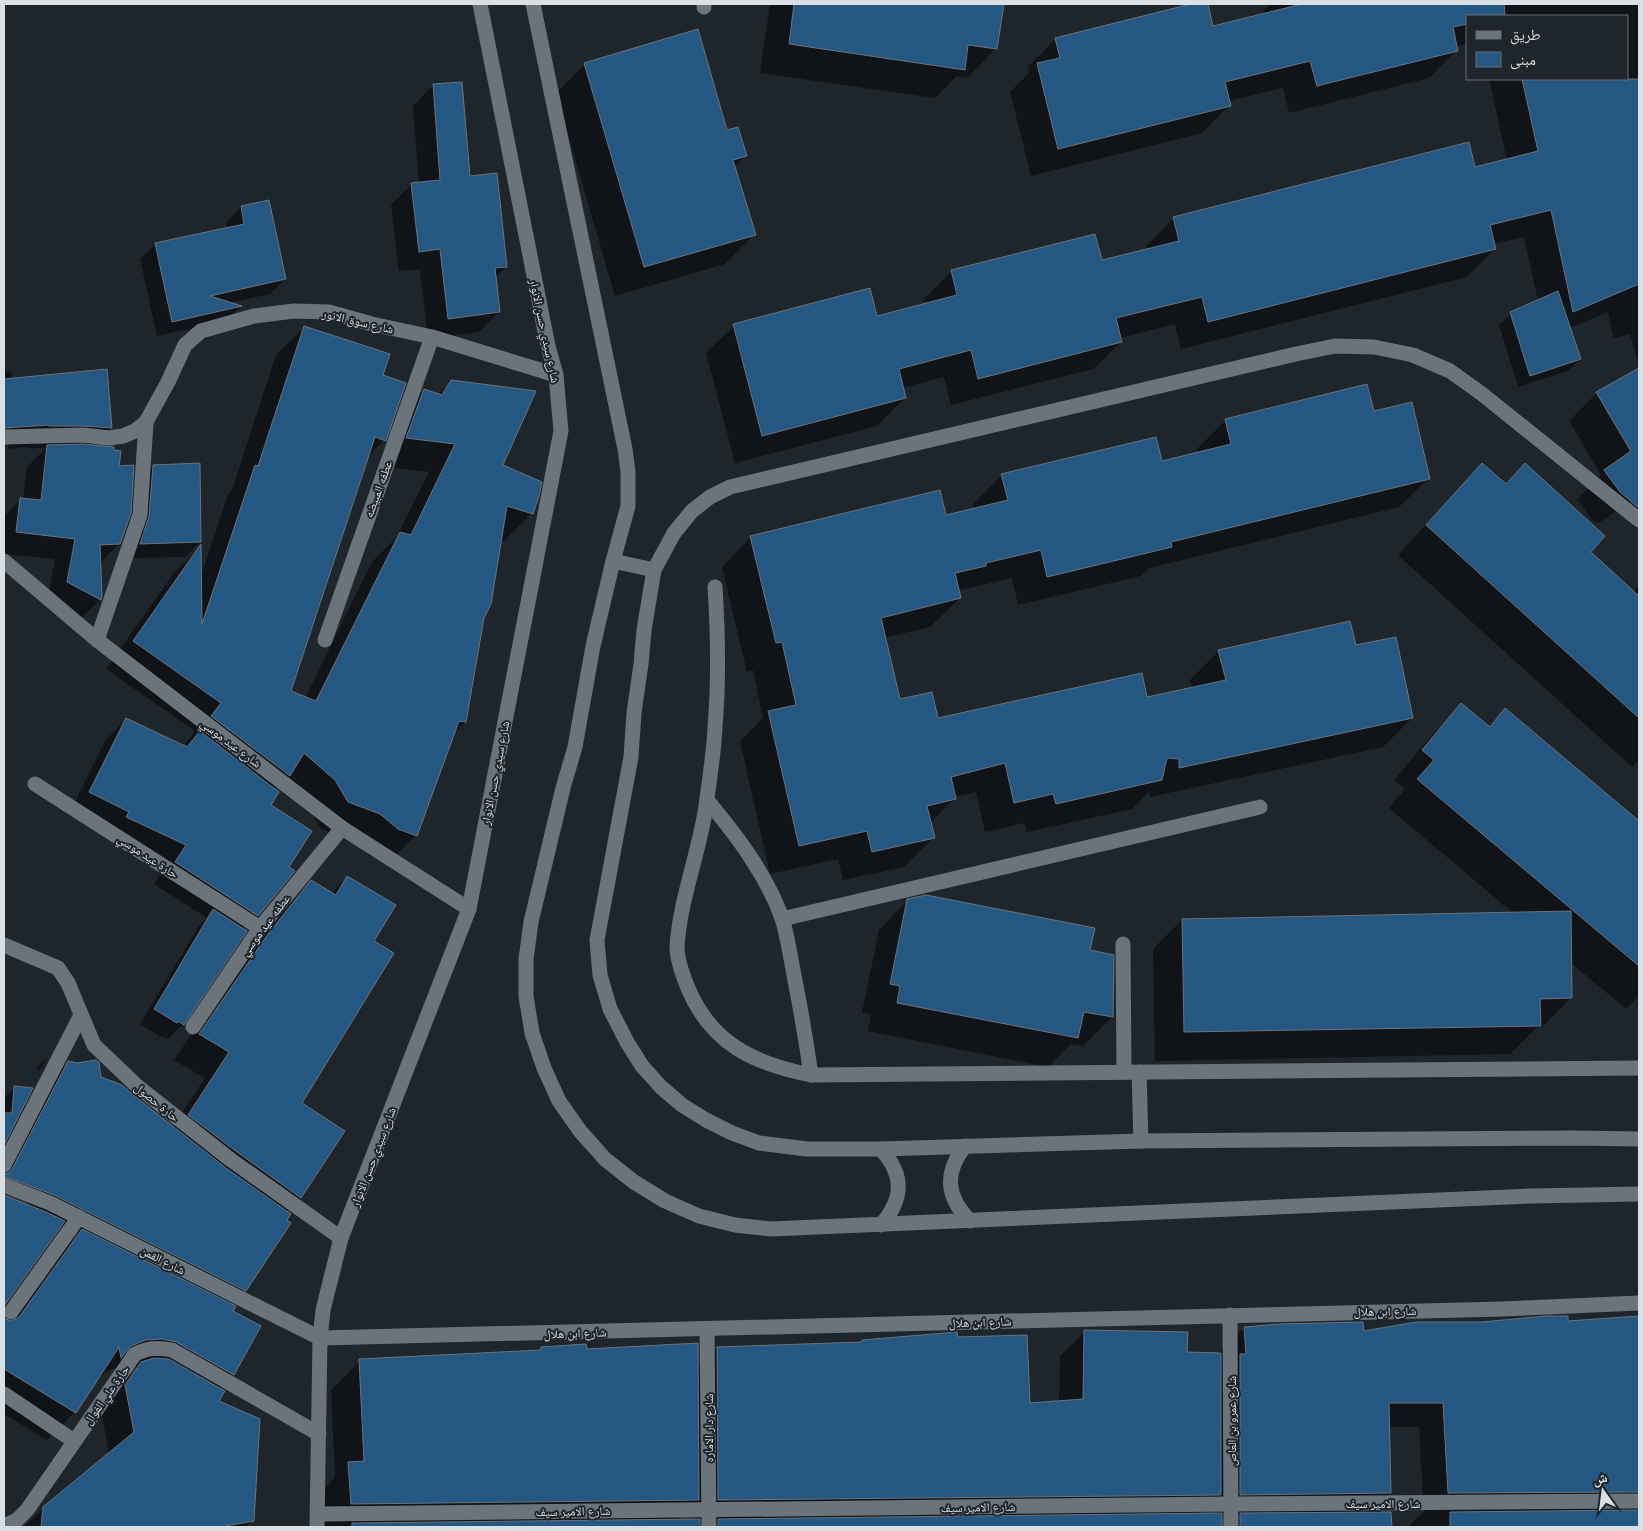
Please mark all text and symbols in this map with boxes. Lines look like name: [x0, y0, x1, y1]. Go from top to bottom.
legend: [1466, 15, 1628, 80]
text: طريق: [1510, 24, 1541, 45]
text: مبنى: [1510, 49, 1536, 70]
street label: شارع سيدي حسن الانوار: [523, 277, 564, 385]
street label: شارع سوق الانور: [320, 304, 396, 338]
street label: عطفه المبيضه: [360, 458, 396, 520]
street label: شارع عيد موسي: [196, 714, 265, 773]
street label: شارع سيدي حسن الانوار: [476, 719, 515, 828]
street label: حارة عيد موسي: [113, 830, 182, 884]
street label: عطفه عيد موسي: [236, 891, 295, 961]
street label: حارة حصول: [131, 1079, 183, 1126]
street label: شارع سيدي حسن الانوار: [346, 1105, 402, 1211]
street label: شارع القمن: [138, 1242, 188, 1279]
street label: شارع ابن هلال: [1353, 1302, 1417, 1320]
street label: شارع ابن هلال: [948, 1312, 1012, 1332]
street label: شارع ابن هلال: [543, 1323, 607, 1343]
street label: حارة علي الفوال: [79, 1361, 135, 1429]
street label: شارع عمرو بن العاص: [1223, 1376, 1240, 1466]
street label: شارع دار الاماره: [700, 1394, 717, 1462]
north arrow: [1578, 1466, 1628, 1516]
text: ش: [1590, 1467, 1609, 1489]
street label: شارع الامير سيف: [1346, 1495, 1420, 1512]
street label: شارع الامير سيف: [940, 1498, 1016, 1516]
street label: شارع الامير سيف: [535, 1502, 611, 1520]

